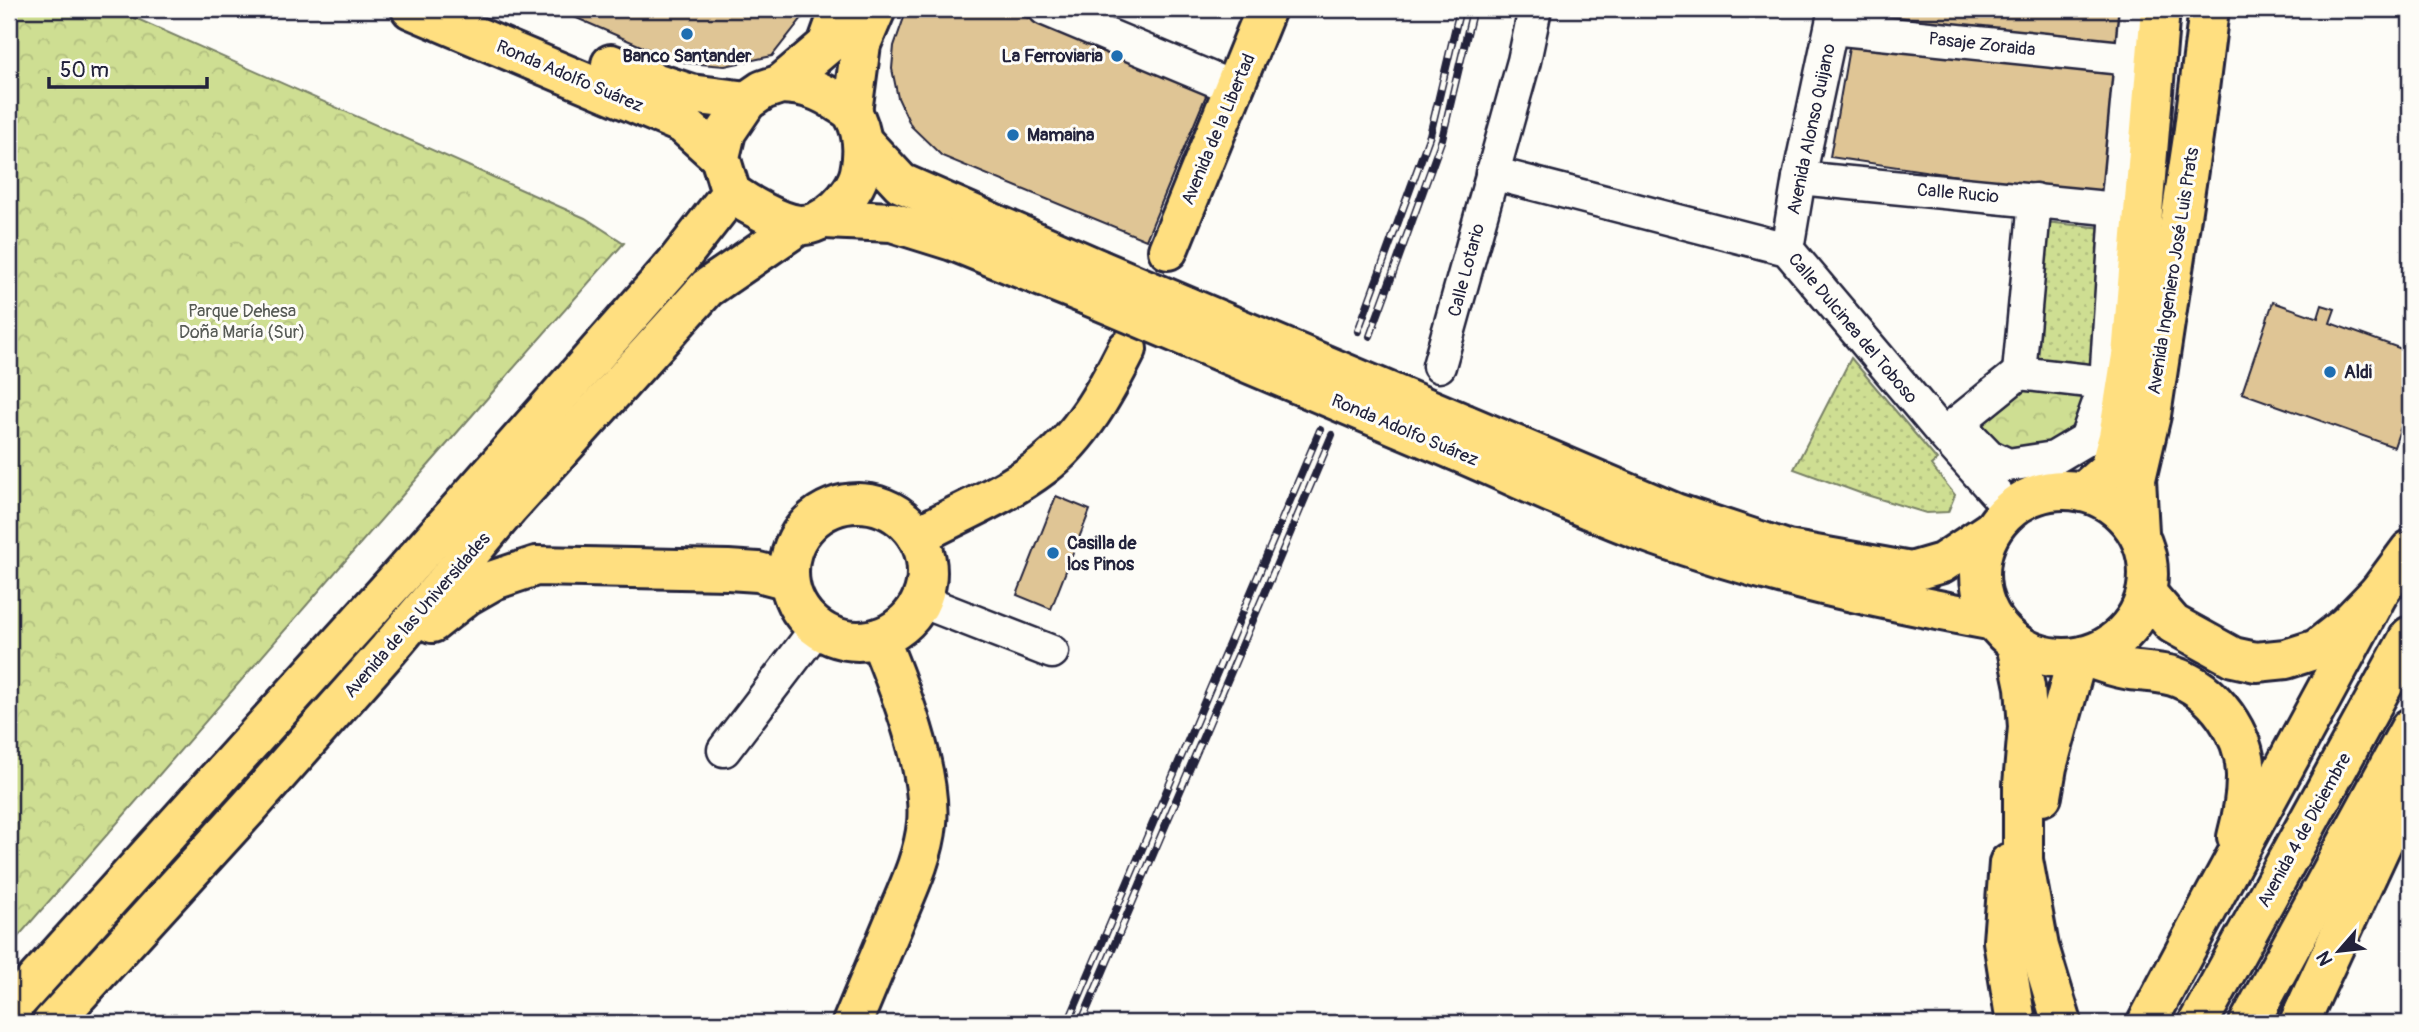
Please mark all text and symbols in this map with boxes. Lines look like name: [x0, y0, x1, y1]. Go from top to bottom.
marker: Banco Santander: [679, 26, 695, 42]
street label: Pasaje Zoraida: [1927, 27, 2037, 62]
street label: Ronda Adolfo Suárez: [493, 35, 647, 118]
street label: Avenida Alonso Quijano: [1782, 41, 1841, 217]
place label: Banco Santander: [623, 45, 752, 68]
place label: La Ferroviaria: [1002, 45, 1104, 68]
scale bar: [49, 46, 206, 90]
marker: La Ferroviaria: [1109, 48, 1125, 64]
street label: Avenida de la Libertad: [1176, 50, 1261, 208]
text: 50 m: [60, 57, 109, 84]
place label: Mamaina: [1027, 124, 1095, 147]
marker: Mamaina: [1005, 127, 1021, 143]
street label: Avenida Ingeniero José Luis Prats: [2143, 146, 2204, 396]
street label: Calle Rucio: [1916, 178, 2000, 209]
street label: Calle Lotario: [1443, 221, 1490, 319]
street label: Calle Dulcinea del Toboso: [1783, 248, 1923, 409]
park label: Parque Dehesa Doña María (Sur): [179, 300, 305, 344]
place label: Aldi: [2344, 361, 2372, 384]
marker: Aldi: [2322, 364, 2338, 380]
street label: Ronda Adolfo Suárez: [1328, 389, 1482, 472]
street label: Avenida de las Universidades: [339, 528, 496, 703]
place label: Casilla de los Pinos: [1067, 532, 1138, 576]
marker: Casilla de los Pinos: [1045, 545, 1061, 561]
street label: Avenida 4 de Diciembre: [2252, 749, 2357, 912]
north arrow: [2304, 916, 2374, 986]
text: N: [2311, 947, 2338, 970]

